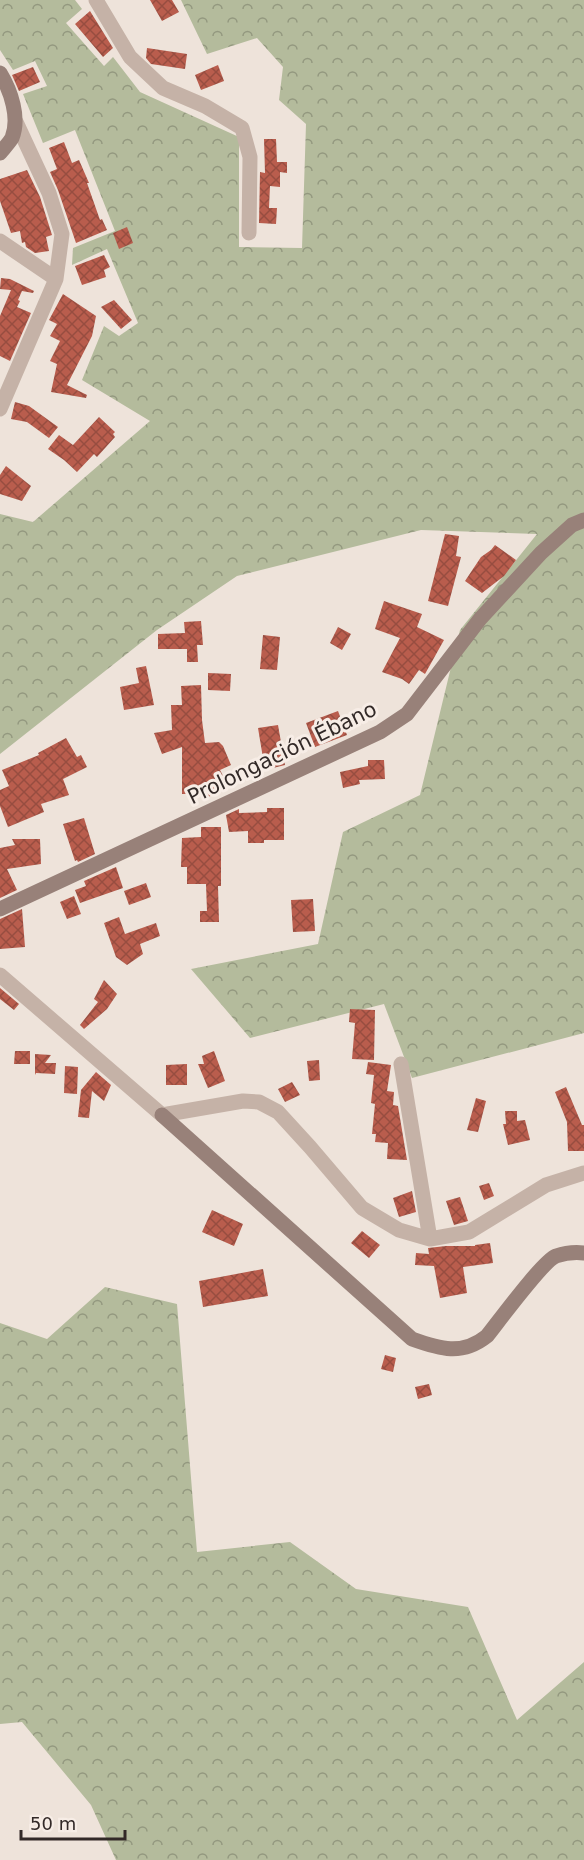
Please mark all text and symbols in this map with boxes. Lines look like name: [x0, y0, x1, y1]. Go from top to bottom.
street label: Prolongación Ébano: [183, 696, 380, 809]
scale bar: [21, 1803, 124, 1841]
text: 50 m: [30, 1813, 76, 1834]

